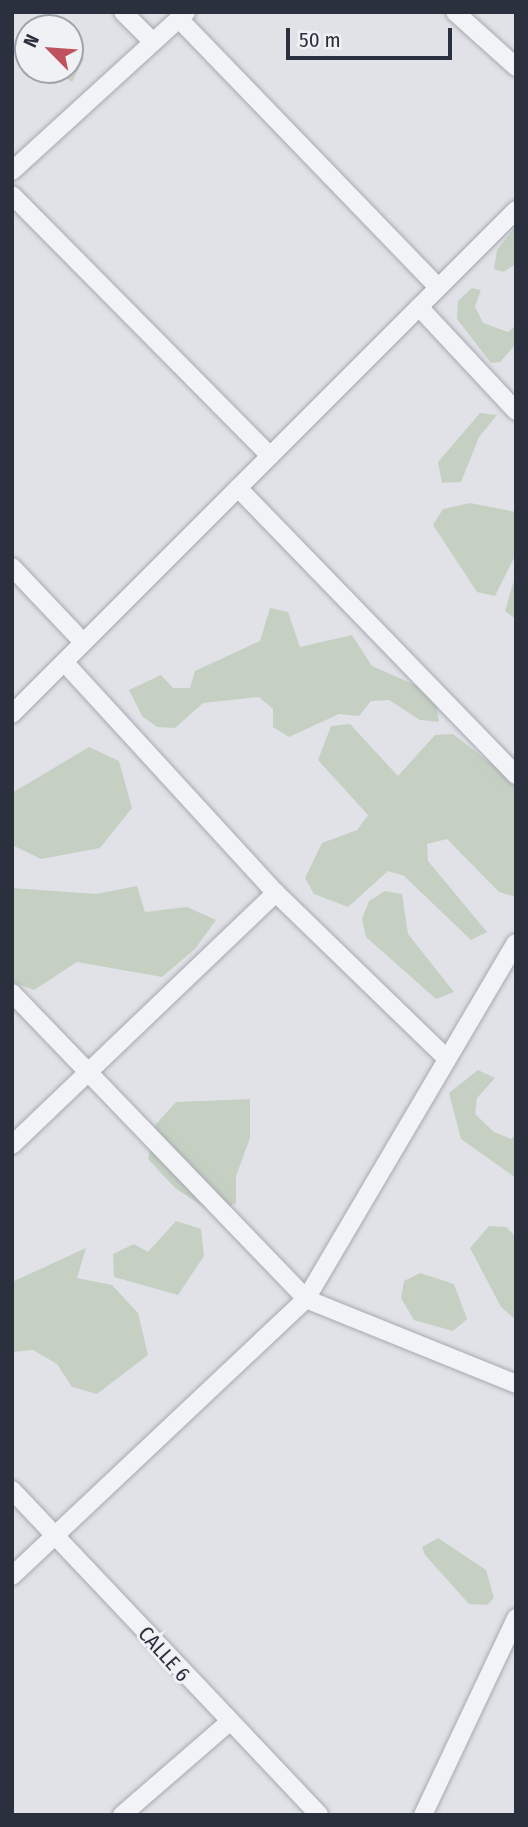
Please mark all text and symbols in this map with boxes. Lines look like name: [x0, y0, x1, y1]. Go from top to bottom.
north arrow: [14, 14, 84, 84]
scale bar: [290, 14, 456, 58]
text: 50 m: [299, 27, 341, 53]
text: N: [18, 31, 44, 51]
street label: CALLE 6: [133, 1621, 195, 1687]

